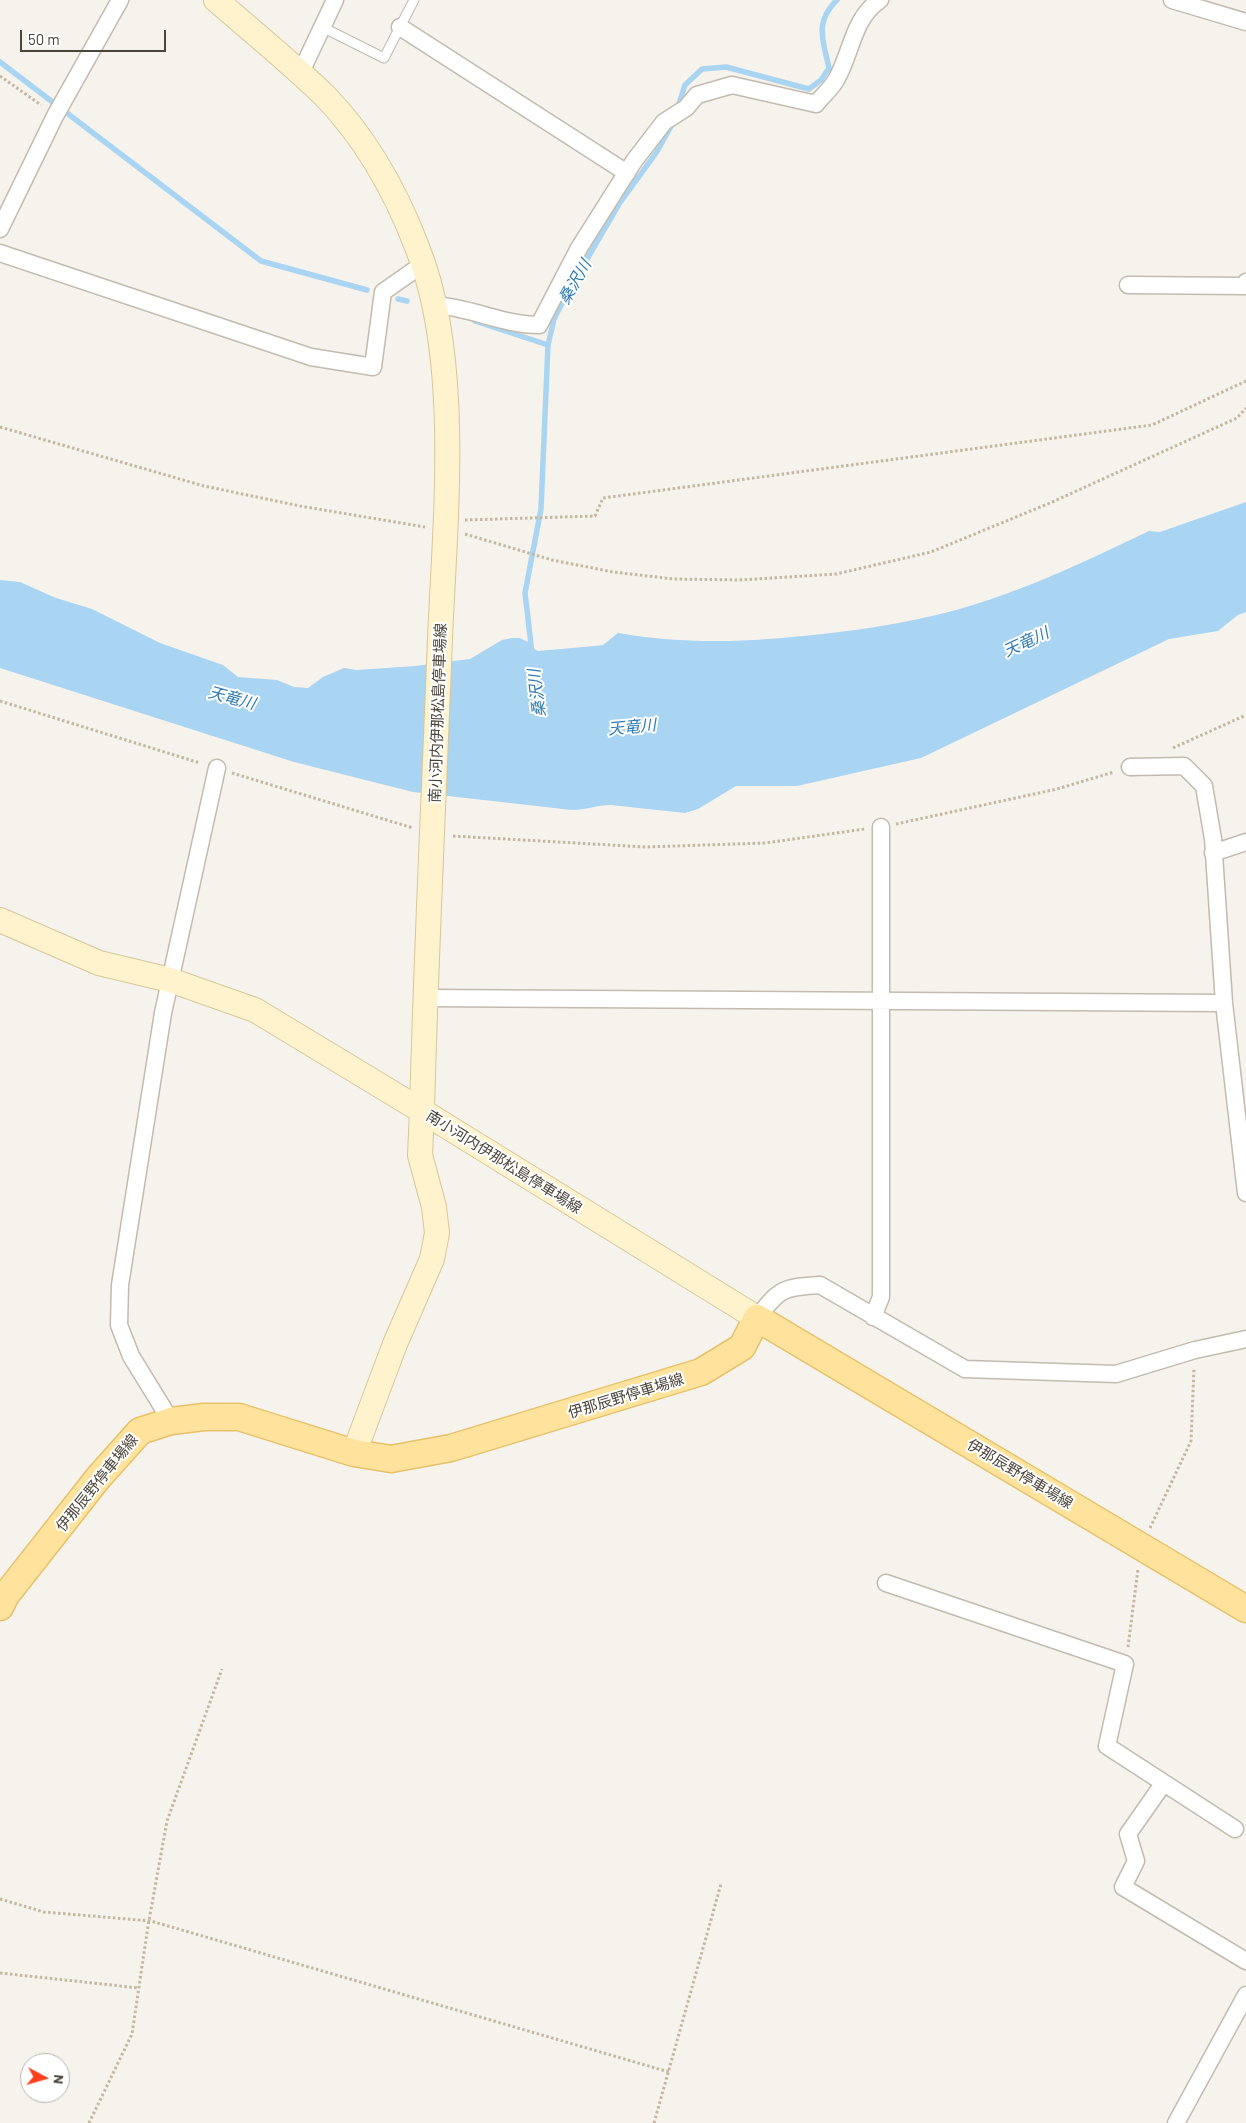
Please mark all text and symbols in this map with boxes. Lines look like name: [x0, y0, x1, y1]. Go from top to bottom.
scale bar: [22, 20, 169, 52]
text: 50 m: [28, 30, 60, 48]
water label: 桑沢川: [555, 256, 595, 308]
street label: 南小河内伊那松島停車場線: [426, 623, 450, 803]
water label: 天竜川: [1000, 623, 1052, 661]
water label: 桑沢川: [525, 668, 549, 718]
water label: 天竜川: [206, 683, 258, 713]
water label: 天竜川: [607, 715, 657, 739]
street label: 南小河内伊那松島停車場線: [423, 1107, 585, 1217]
street label: 伊那辰野停車場線: [566, 1370, 686, 1422]
street label: 伊那辰野停車場線: [52, 1431, 142, 1535]
street label: 伊那辰野停車場線: [964, 1435, 1076, 1513]
north arrow: [20, 2053, 70, 2103]
text: N: [50, 2074, 68, 2085]

